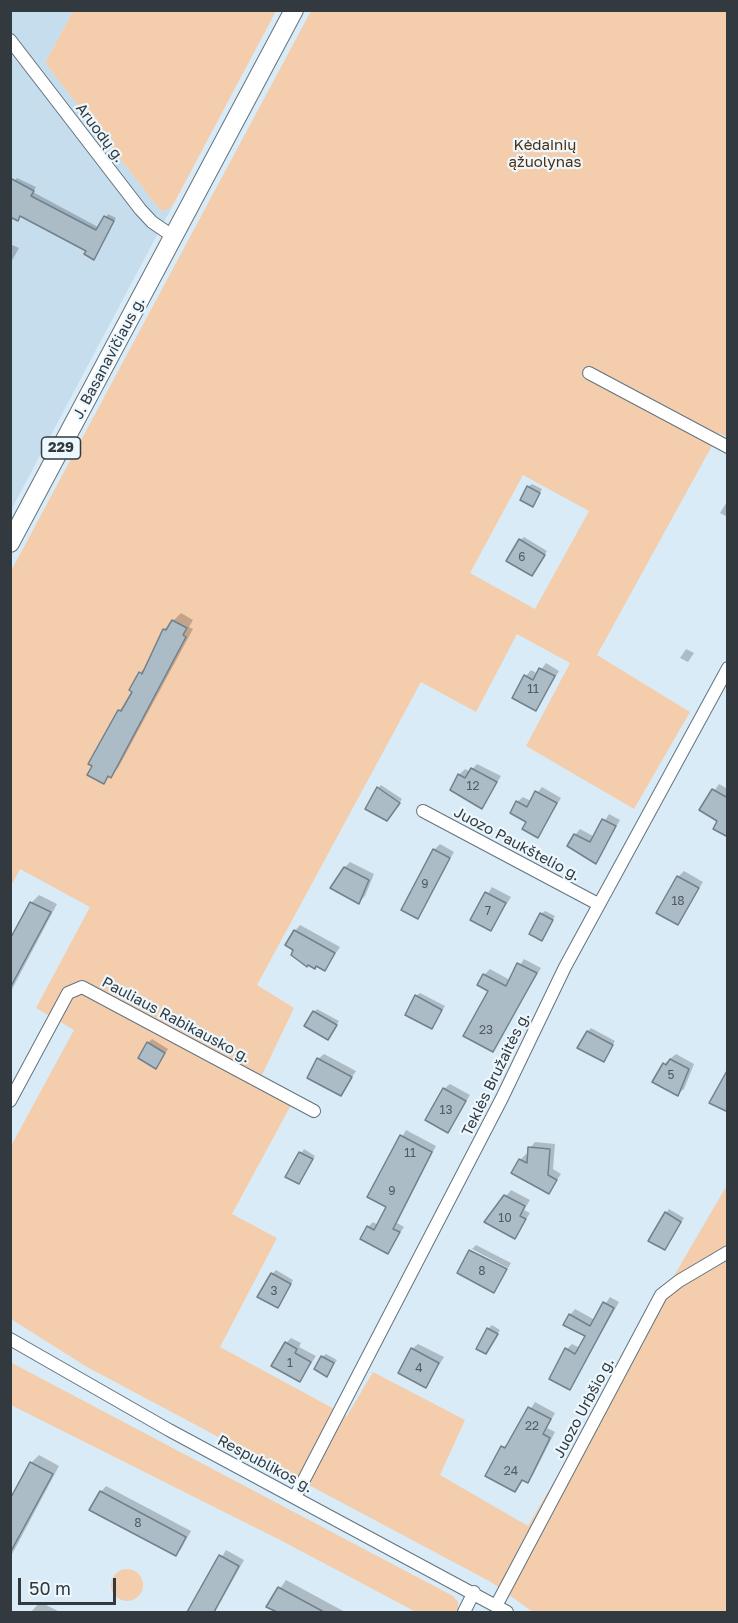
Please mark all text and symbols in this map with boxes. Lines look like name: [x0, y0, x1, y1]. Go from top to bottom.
street label: Aruodų g.: [72, 100, 128, 166]
park label: Kėdainių ąžuolynas: [509, 136, 581, 171]
street label: J. Basanavičiaus g.: [69, 294, 149, 422]
road number: 229: [42, 437, 80, 459]
house number: 6: [518, 550, 526, 564]
house number: 11: [527, 682, 539, 696]
house number: 12: [467, 779, 479, 793]
street label: Juozo Paukštelio g.: [451, 803, 583, 885]
house number: 9: [421, 877, 429, 891]
house number: 18: [671, 894, 685, 908]
house number: 7: [485, 904, 491, 918]
street label: Pauliaus Rabikausko g.: [99, 973, 253, 1067]
street label: Teklės Bružaitės g.: [458, 1009, 534, 1139]
house number: 23: [479, 1023, 493, 1037]
house number: 5: [668, 1068, 674, 1082]
house number: 13: [440, 1103, 452, 1117]
house number: 11: [404, 1146, 416, 1160]
house number: 9: [388, 1184, 396, 1198]
house number: 10: [498, 1211, 512, 1225]
house number: 8: [478, 1264, 486, 1278]
house number: 3: [270, 1284, 278, 1298]
street label: Juozo Urbšio g.: [550, 1355, 618, 1461]
house number: 1: [287, 1356, 293, 1370]
house number: 4: [415, 1361, 423, 1375]
house number: 22: [525, 1419, 539, 1433]
street label: Respublikos g.: [214, 1431, 316, 1497]
house number: 24: [504, 1464, 518, 1478]
house number: 8: [134, 1516, 142, 1530]
scale bar: [21, 1566, 118, 1604]
text: 50 m: [29, 1577, 71, 1599]

